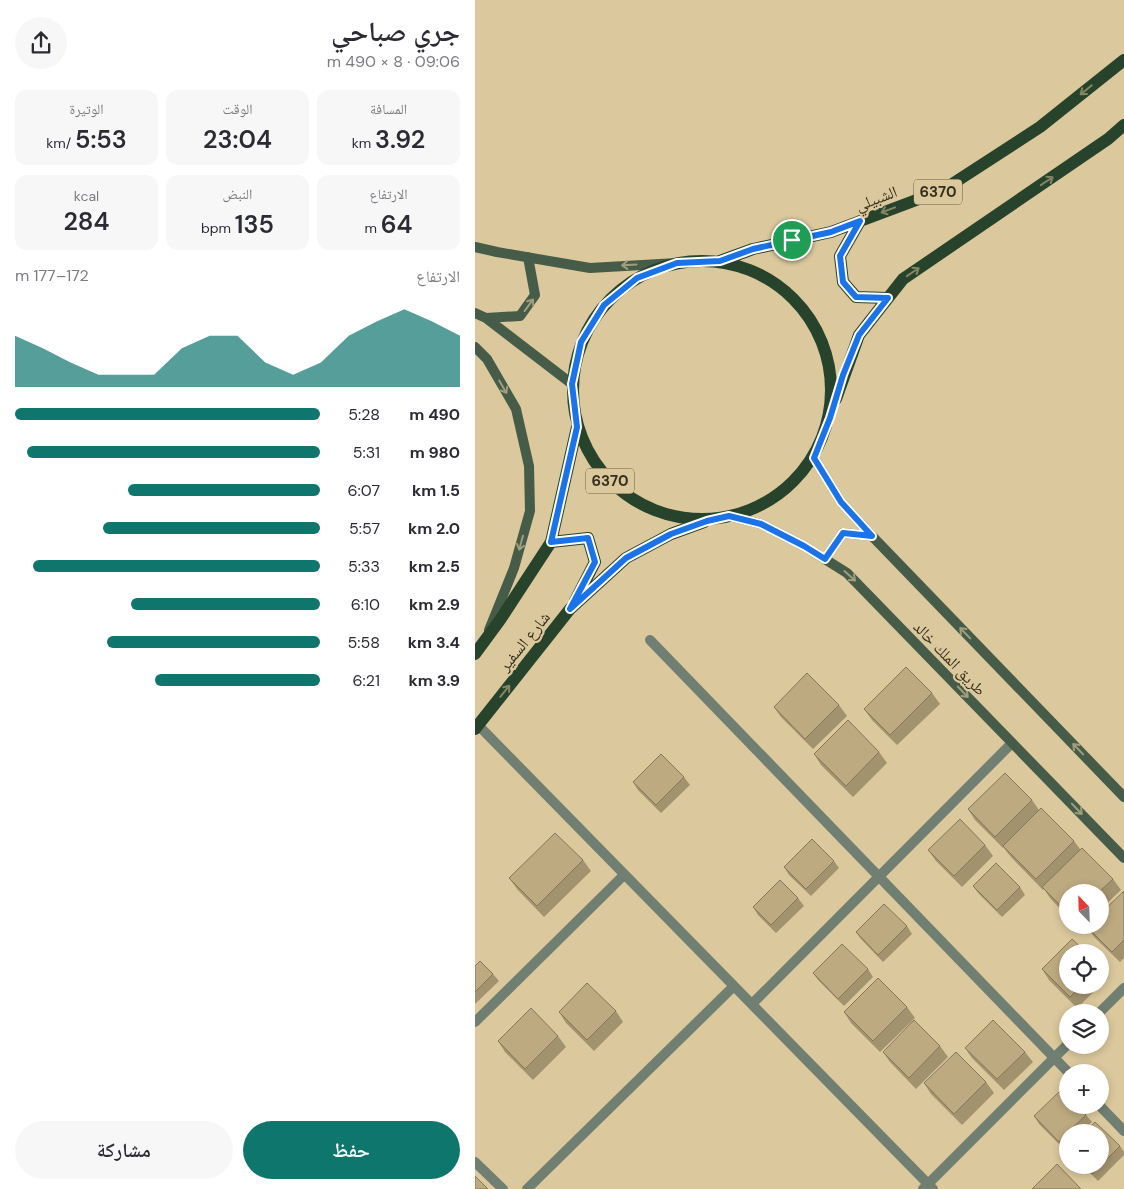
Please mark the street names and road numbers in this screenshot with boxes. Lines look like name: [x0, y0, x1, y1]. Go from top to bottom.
road number: 6370: [914, 180, 962, 204]
street label: الشبيلي: [852, 181, 901, 218]
road number: 6370: [586, 468, 634, 494]
street label: شارع السفير: [493, 607, 555, 676]
street label: طريق الملك خالد: [909, 617, 991, 700]

